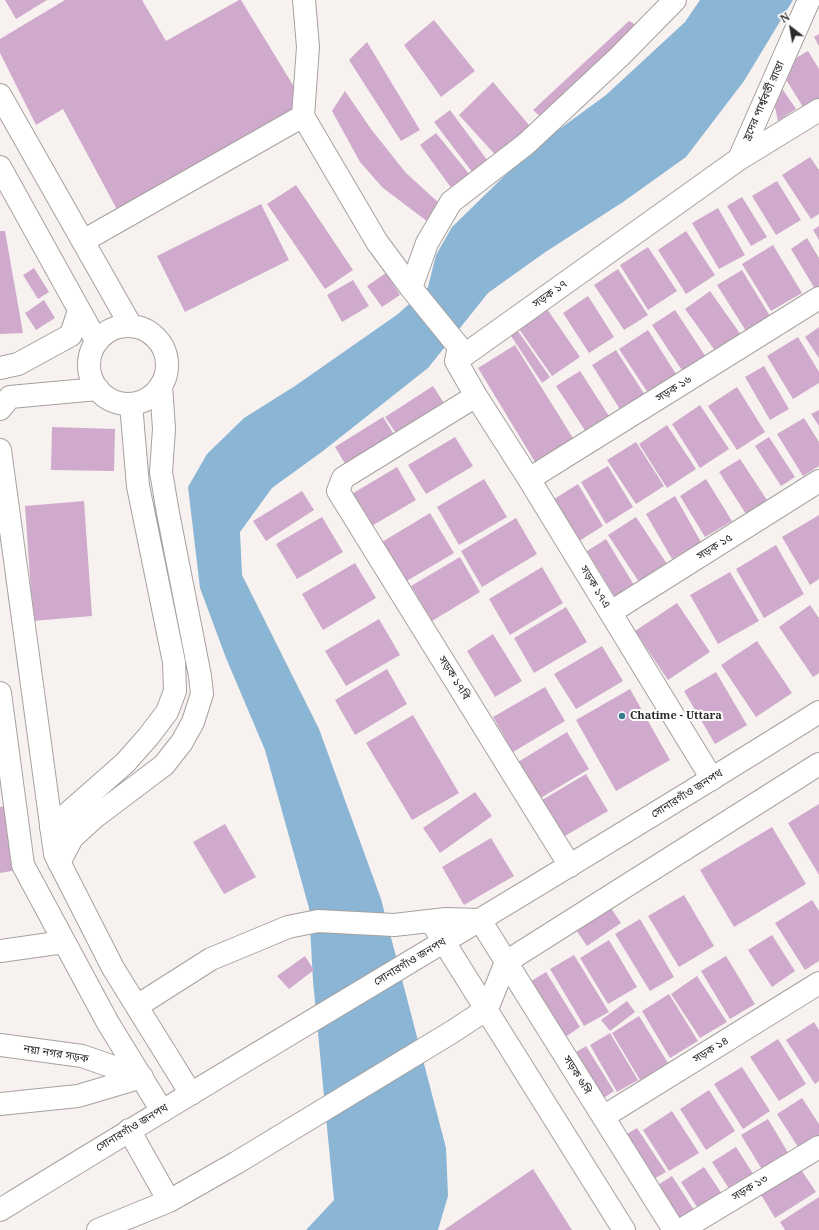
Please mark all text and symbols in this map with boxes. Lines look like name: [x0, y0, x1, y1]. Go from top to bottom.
north arrow: [771, 8, 811, 48]
text: N: [777, 9, 792, 26]
street label: হ্রদের পার্শ্ববর্তী রাস্তা: [741, 59, 787, 143]
street label: সড়ক ১৭: [530, 277, 570, 311]
street label: সড়ক ১৬: [654, 373, 694, 405]
street label: সড়ক ১৫: [695, 531, 735, 563]
street label: সড়ক ১৭এ: [577, 563, 613, 611]
street label: সড়ক ১৭বি: [435, 654, 473, 702]
place label: Chatime - Uttara: [630, 709, 722, 723]
marker: Chatime - Uttara: [617, 711, 627, 721]
street label: সোনারগাঁও জনপথ: [649, 767, 725, 821]
street label: সোনারগাঁও জনপথ: [371, 935, 449, 989]
street label: সড়ক ১৪: [691, 1034, 731, 1066]
street label: নয়া নগর সড়ক: [22, 1042, 90, 1066]
street label: সড়ক ৬সি: [560, 1053, 594, 1097]
street label: সোনারগাঁও জনপথ: [93, 1101, 171, 1155]
street label: সড়ক ১৩: [730, 1172, 770, 1204]

